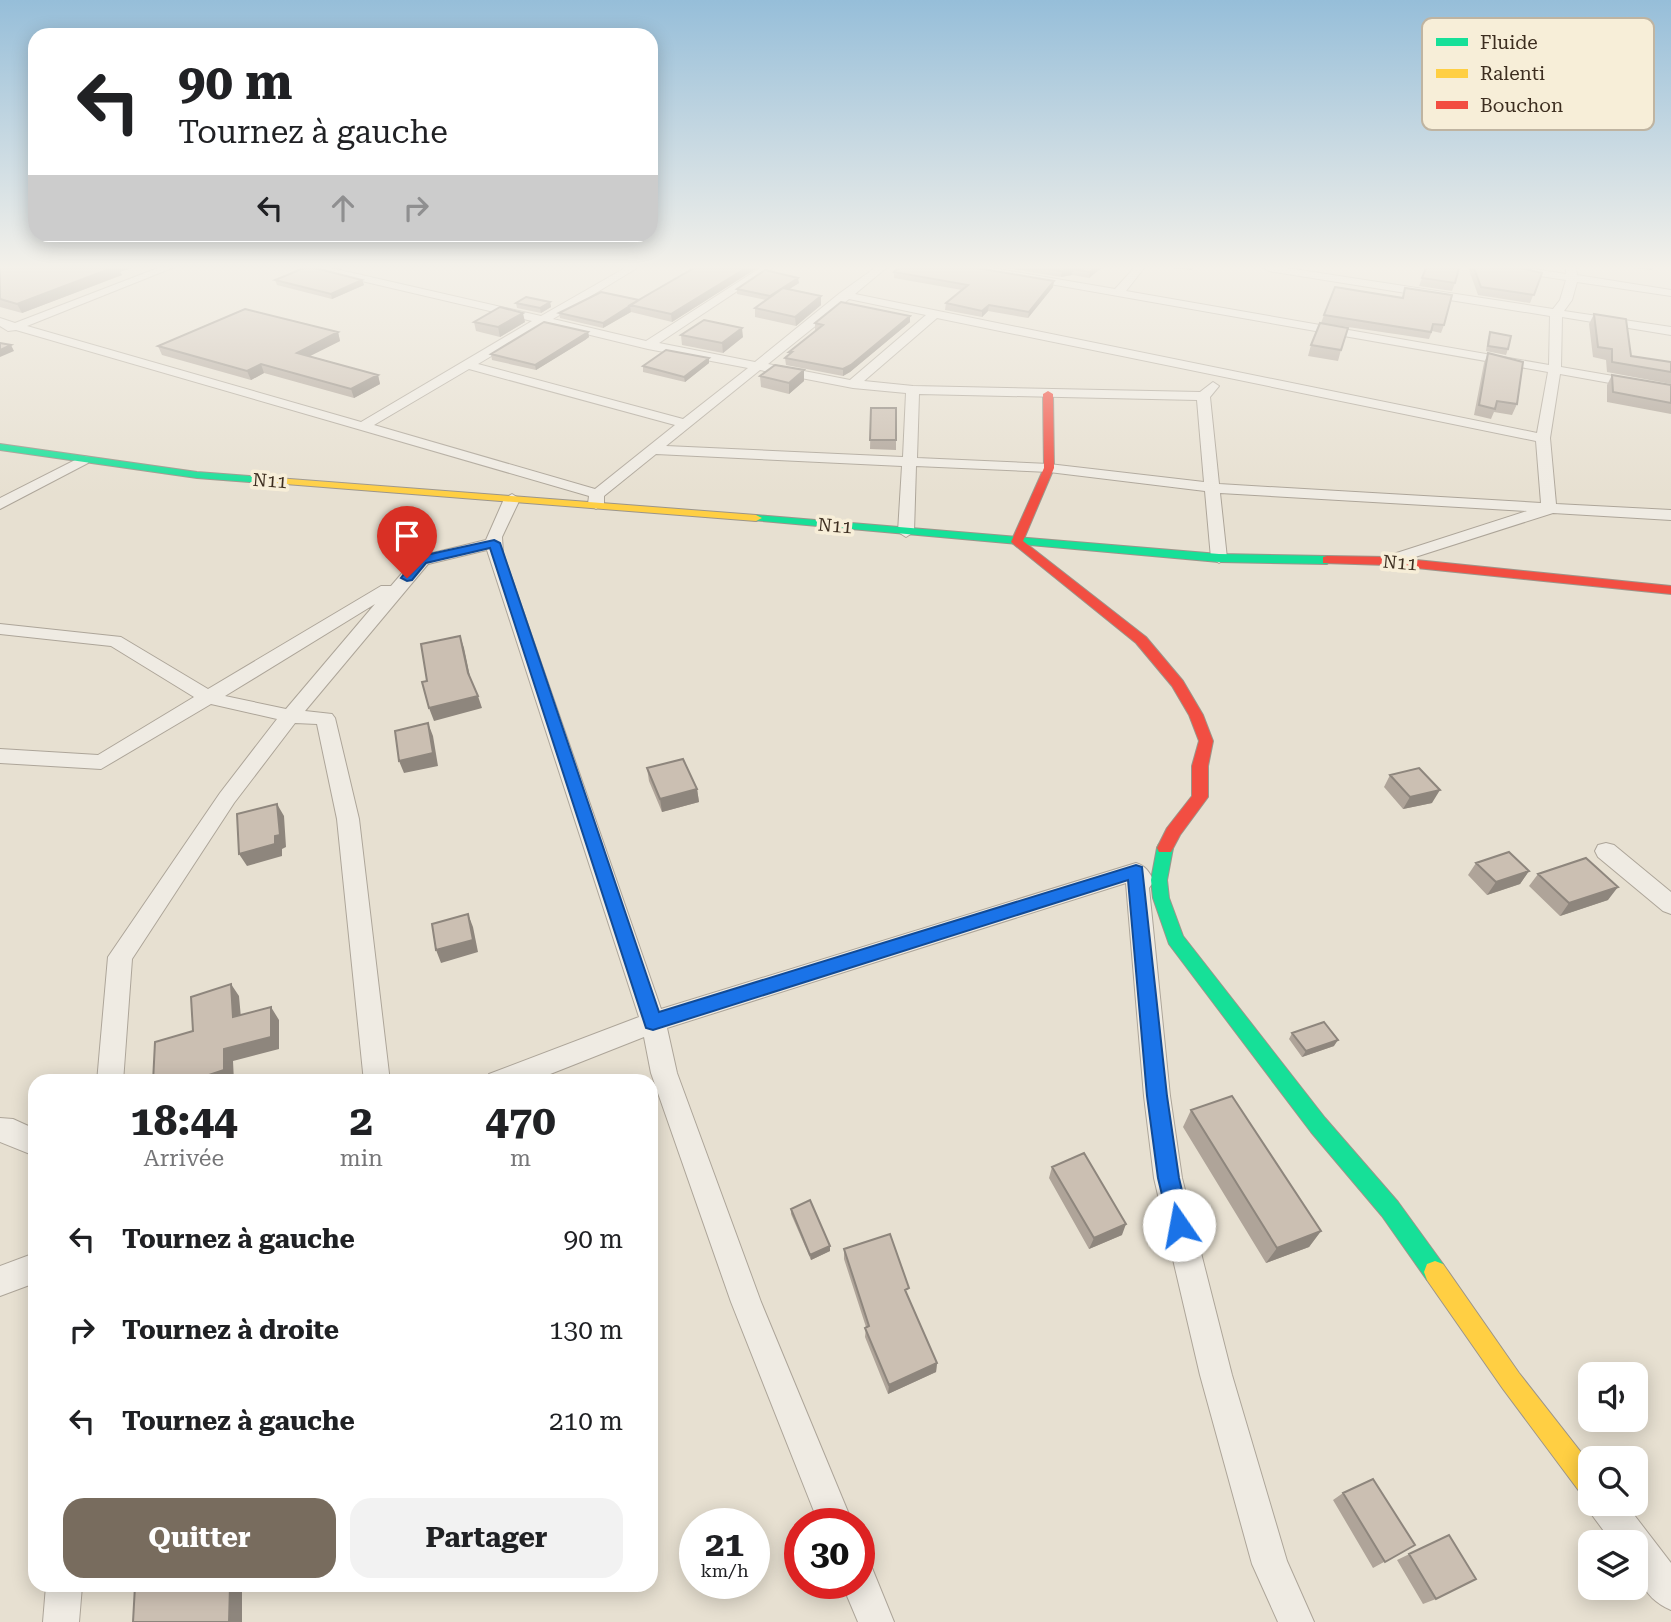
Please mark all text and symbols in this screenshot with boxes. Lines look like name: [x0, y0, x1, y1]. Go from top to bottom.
legend: [1422, 18, 1654, 130]
text: Fluide: [1480, 31, 1538, 54]
text: 90 m: [178, 54, 293, 111]
icon: left: [63, 56, 154, 147]
text: Ralenti: [1480, 62, 1545, 85]
text: Bouchon: [1480, 94, 1563, 117]
text: Tournez à gauche: [178, 113, 448, 151]
icon: left: [251, 189, 289, 227]
icon: ahead: [324, 189, 362, 227]
icon: right: [397, 189, 435, 227]
street label: N11: [252, 469, 288, 492]
pin: [377, 506, 437, 578]
street label: N11: [817, 514, 853, 537]
icon: arrive: [388, 517, 426, 555]
street label: N11: [1382, 551, 1418, 574]
text: 18:44: [130, 1096, 237, 1145]
text: 2: [350, 1096, 373, 1145]
text: 470: [485, 1096, 556, 1145]
text: Arrivée: [144, 1145, 224, 1172]
text: min: [340, 1145, 383, 1172]
text: m: [510, 1145, 531, 1172]
position arrow: [1142, 1188, 1216, 1262]
icon: left: [63, 1220, 101, 1258]
text: Tournez à gauche: [122, 1224, 355, 1254]
text: 90 m: [564, 1224, 623, 1254]
icon: right: [63, 1311, 101, 1349]
text: Tournez à droite: [122, 1315, 339, 1345]
text: 130 m: [549, 1315, 623, 1345]
map controls: [1578, 1362, 1648, 1600]
button: sound: [1578, 1362, 1648, 1432]
icon: left: [63, 1402, 101, 1440]
text: Tournez à gauche: [122, 1406, 355, 1436]
text: 210 m: [549, 1406, 623, 1436]
button: search: [1578, 1446, 1648, 1516]
button: Quitter: [63, 1498, 336, 1578]
button: Partager: [350, 1498, 623, 1578]
speed limit sign: 30: [784, 1508, 875, 1599]
text: 21: [705, 1524, 744, 1565]
button: layers: [1578, 1530, 1648, 1600]
text: km/h: [700, 1560, 749, 1581]

